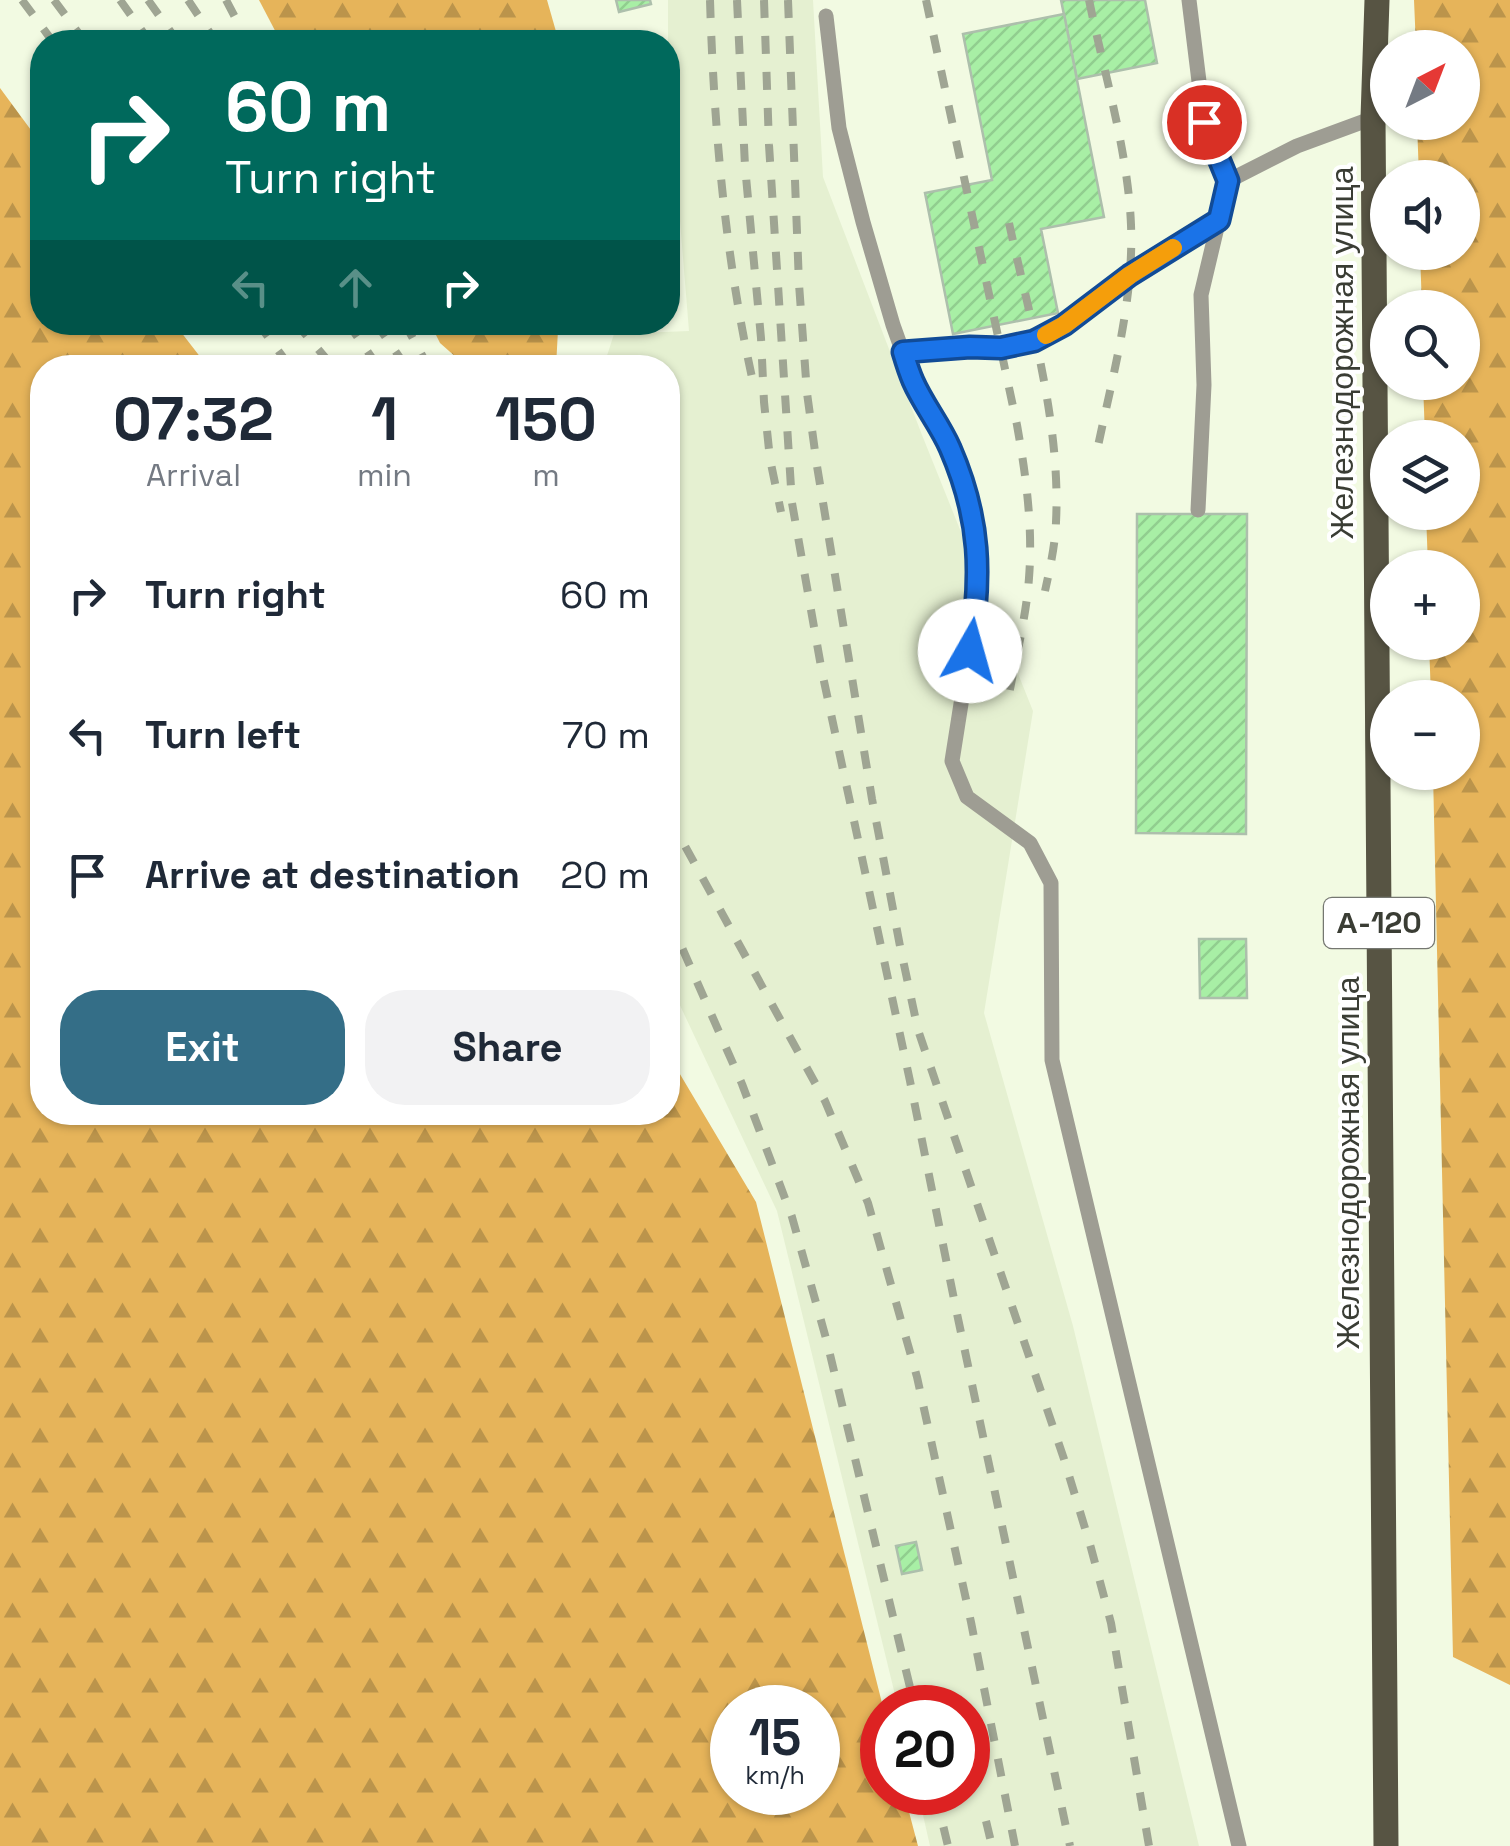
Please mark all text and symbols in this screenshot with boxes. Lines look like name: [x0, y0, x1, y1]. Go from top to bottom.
north arrow: [1370, 30, 1480, 140]
map controls: [1370, 30, 1480, 790]
text: 60 m: [225, 62, 391, 151]
icon: right: [60, 70, 190, 200]
pin: [1162, 80, 1247, 165]
icon: arrive: [1177, 95, 1232, 150]
text: Turn right: [225, 149, 436, 206]
button: sound: [1370, 160, 1480, 270]
street label: Железнодорожная улица: [1322, 166, 1362, 540]
icon: left: [223, 260, 278, 315]
icon: ahead: [328, 260, 383, 315]
icon: right: [433, 260, 488, 315]
button: search: [1370, 290, 1480, 400]
text: 07:32: [113, 381, 274, 458]
text: 1: [371, 381, 398, 458]
text: 150: [495, 381, 597, 458]
button: layers: [1370, 420, 1480, 530]
text: Arrival: [146, 455, 241, 495]
text: min: [357, 455, 412, 495]
text: m: [532, 455, 560, 495]
button: +: [1370, 550, 1480, 660]
icon: right: [60, 568, 115, 623]
text: Turn right: [145, 571, 326, 619]
text: 60 m: [560, 571, 650, 619]
position arrow: [918, 599, 1022, 703]
button: −: [1370, 680, 1480, 790]
icon: left: [60, 708, 115, 763]
text: Turn left: [145, 711, 301, 759]
text: 70 m: [562, 711, 650, 759]
icon: arrive: [60, 848, 115, 903]
text: Arrive at destination: [145, 851, 520, 899]
text: 20 m: [560, 851, 650, 899]
road number: А-120: [1324, 898, 1434, 948]
street label: Железнодорожная улица: [1328, 976, 1368, 1350]
button: Exit: [60, 990, 345, 1105]
button: Share: [365, 990, 650, 1105]
speed limit sign: 20: [860, 1685, 990, 1815]
text: 15: [749, 1706, 801, 1770]
text: km/h: [745, 1759, 805, 1791]

